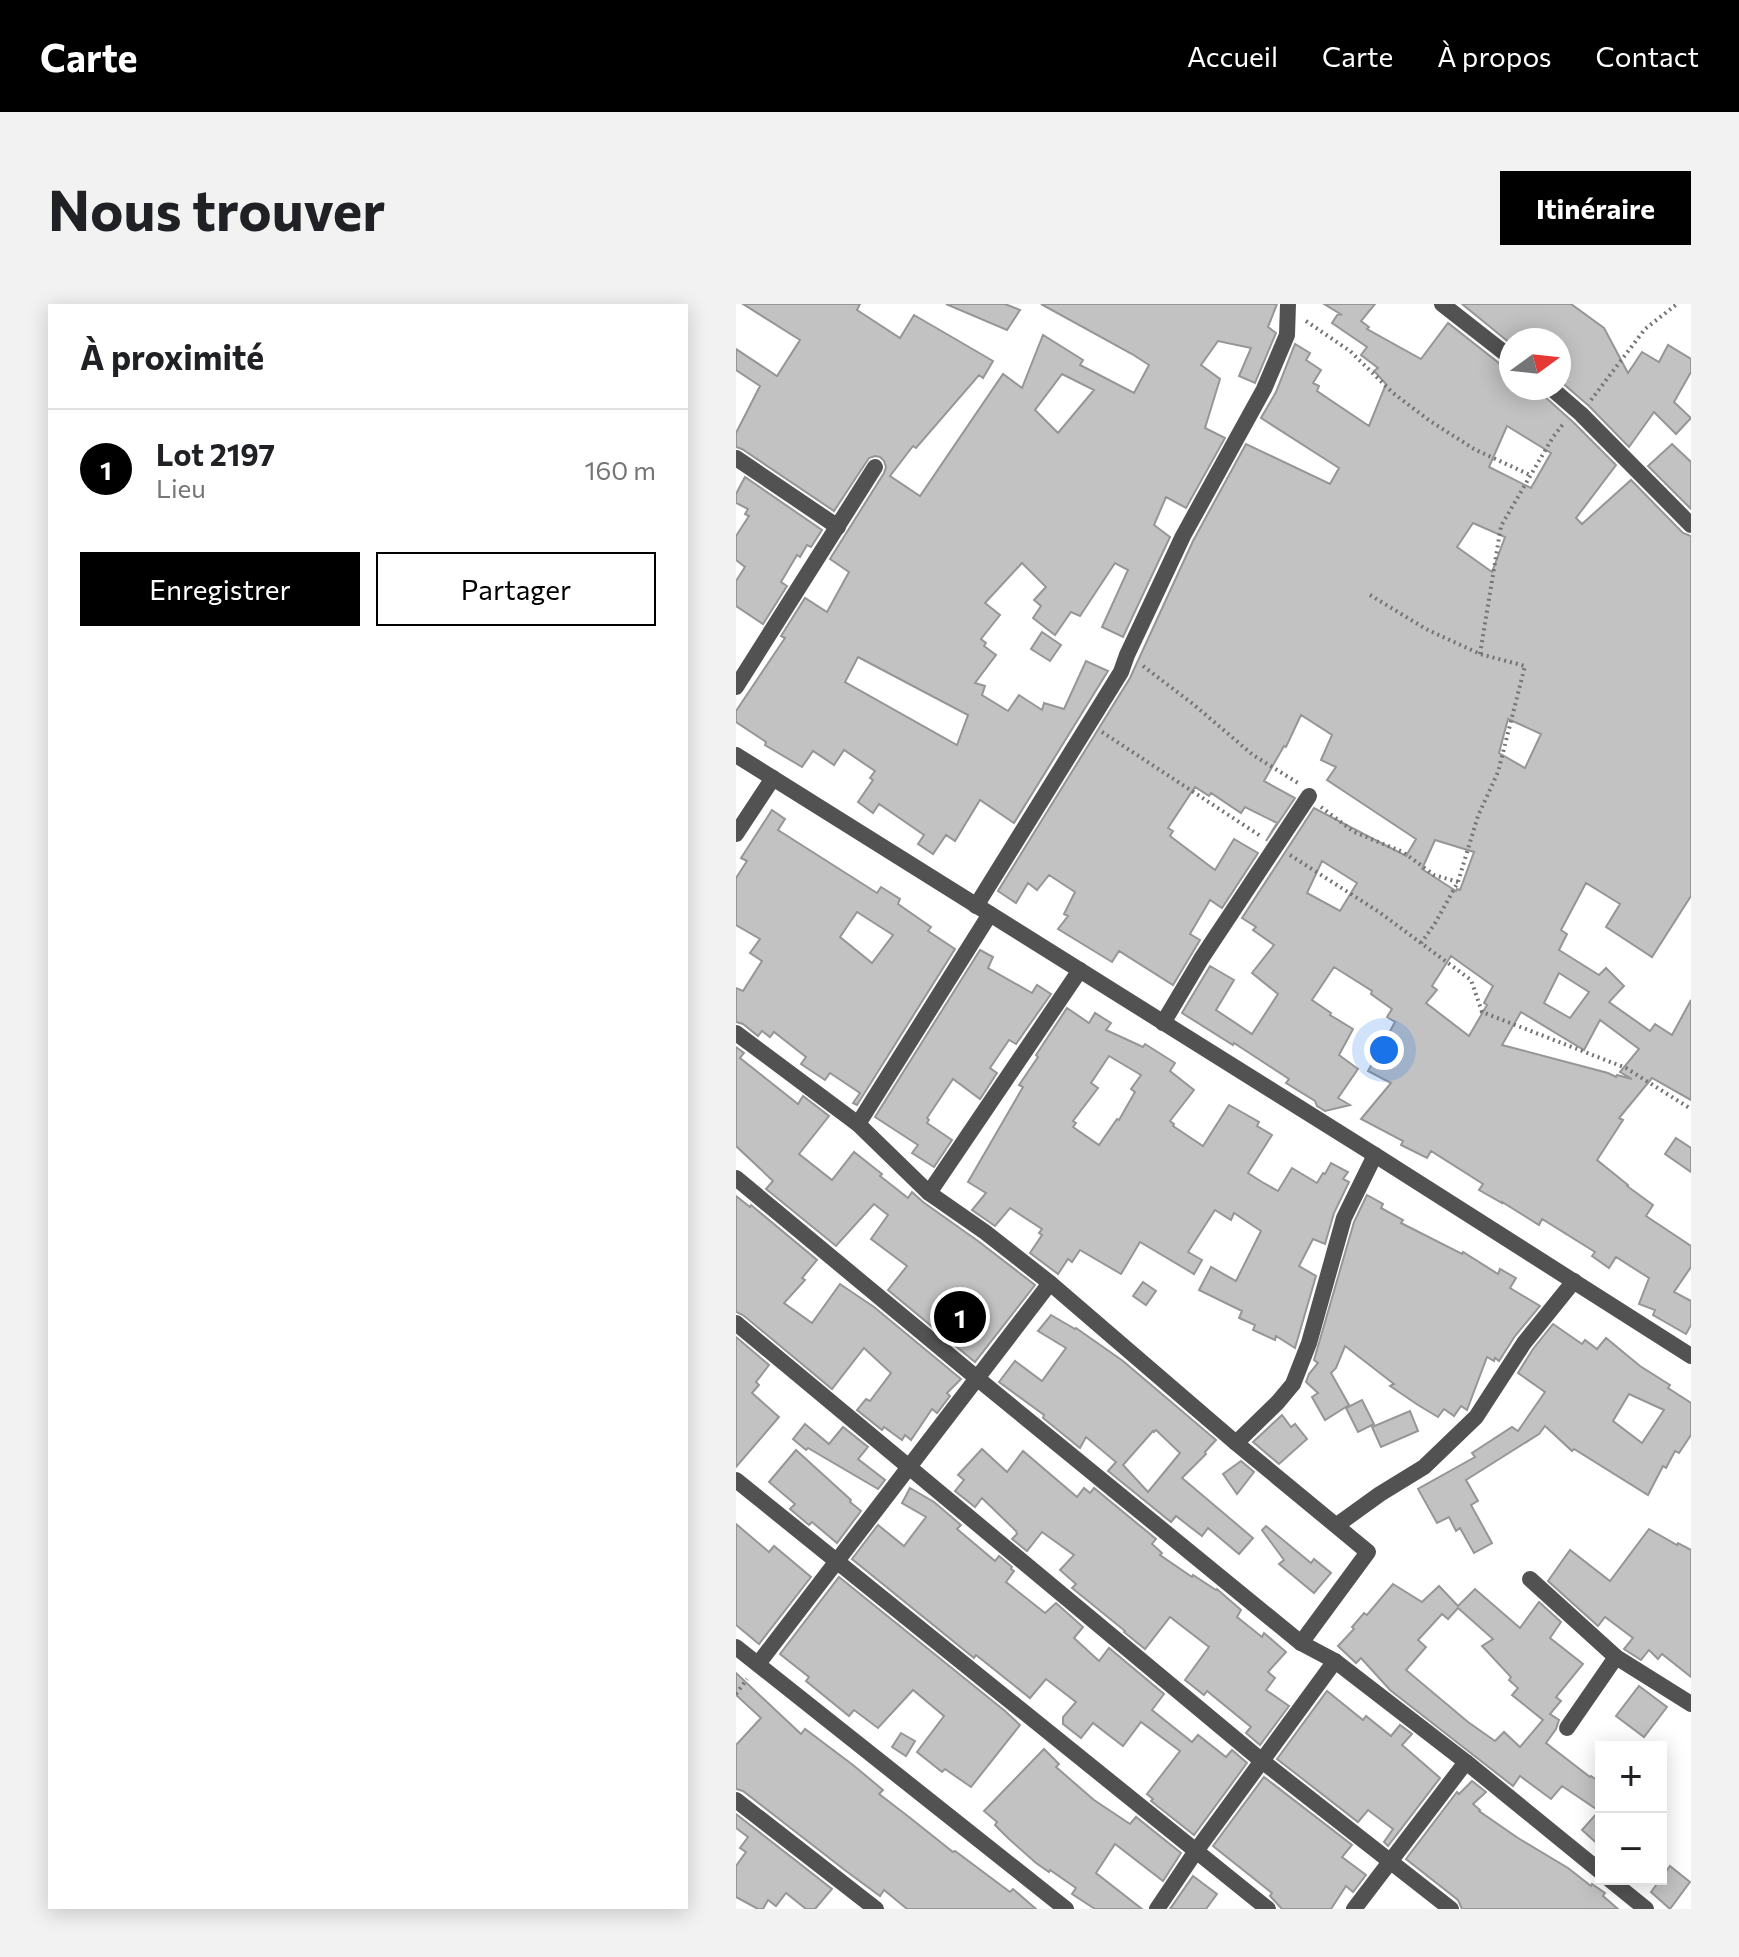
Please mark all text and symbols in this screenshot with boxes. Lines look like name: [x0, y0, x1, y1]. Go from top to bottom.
text: Carte: [40, 33, 138, 80]
text: Accueil: [1187, 39, 1278, 73]
text: Carte: [1322, 39, 1393, 73]
text: À propos: [1437, 39, 1552, 73]
text: Contact: [1596, 39, 1699, 73]
button: Itinéraire: [1500, 171, 1691, 245]
text: Nous trouver: [48, 174, 385, 243]
north arrow: [1499, 328, 1571, 400]
text: À proximité: [80, 335, 264, 377]
text: Lot 2197: [156, 435, 275, 472]
text: 1: [100, 454, 112, 485]
text: 160 m: [584, 454, 656, 485]
text: Lieu: [156, 472, 206, 503]
button: Enregistrer: [80, 552, 360, 626]
button: Partager: [376, 552, 656, 626]
your location: [1364, 1030, 1404, 1070]
pin: 1: [934, 1287, 986, 1347]
map controls: [1595, 1741, 1667, 1885]
button: +: [1595, 1741, 1667, 1813]
button: −: [1595, 1813, 1667, 1885]

